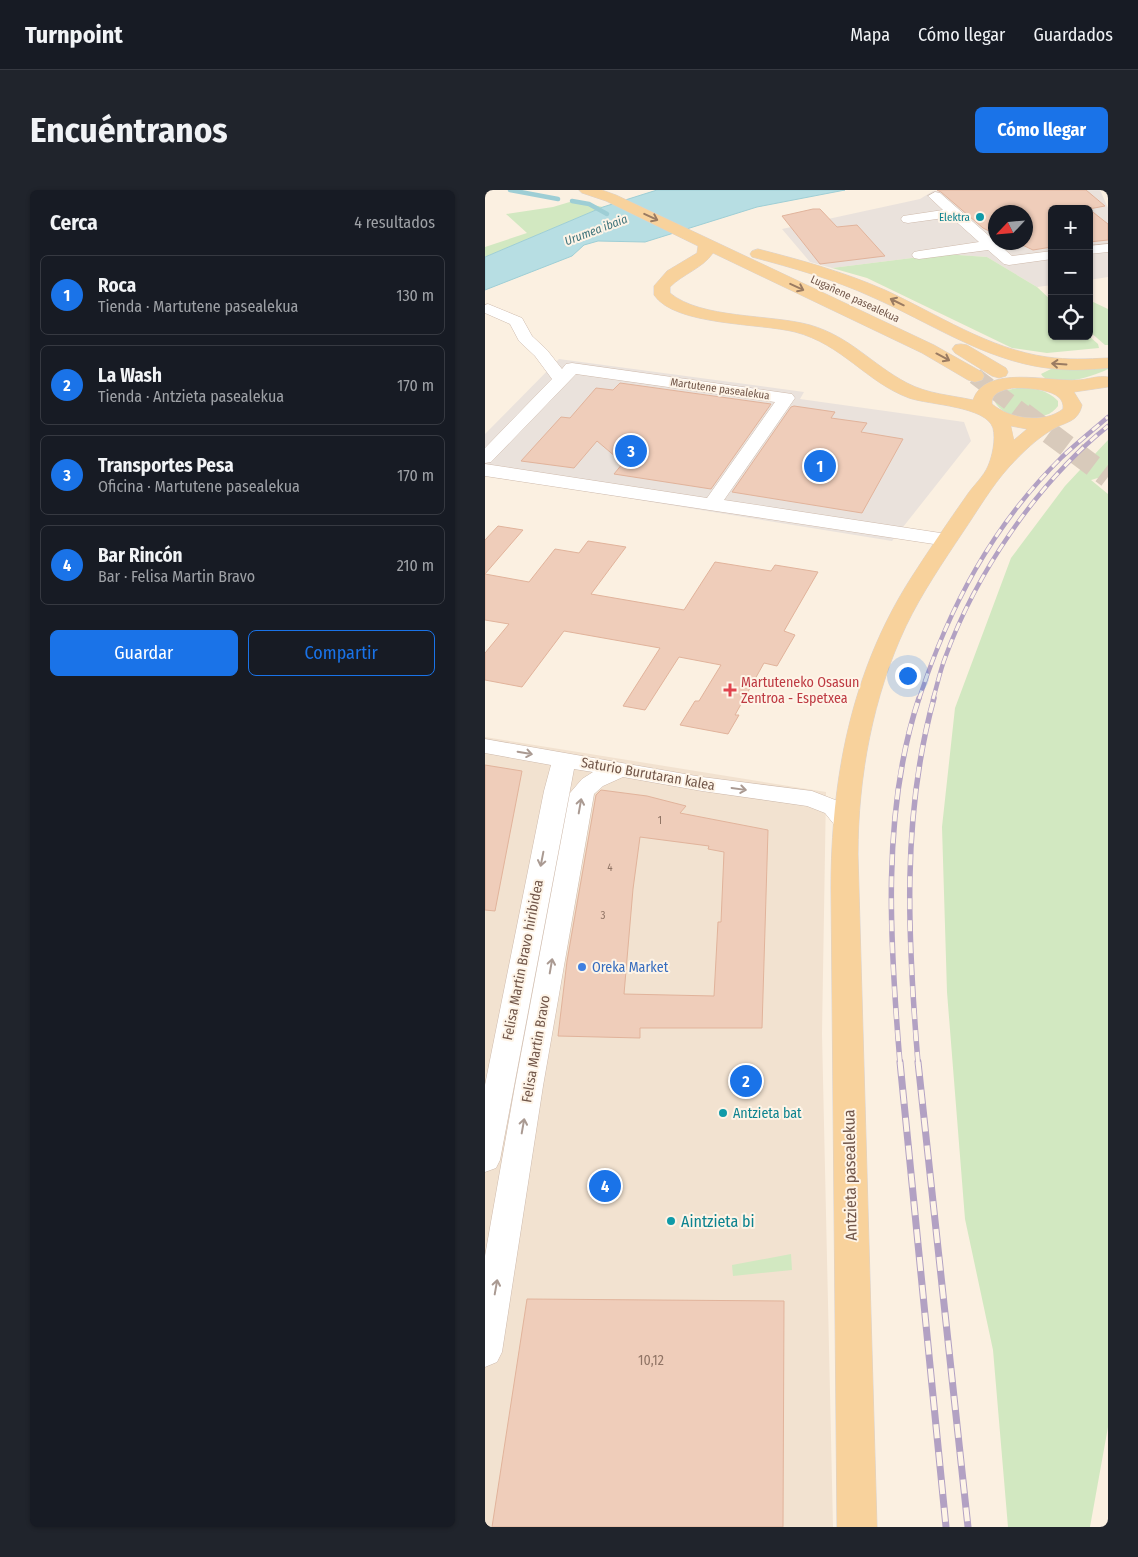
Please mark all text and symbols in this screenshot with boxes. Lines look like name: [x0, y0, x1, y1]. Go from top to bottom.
text: Turnpoint: [25, 21, 123, 49]
text: Mapa: [850, 24, 890, 46]
text: Cómo llegar: [918, 24, 1005, 46]
text: Guardados: [1033, 24, 1113, 46]
button: Cómo llegar: [975, 107, 1108, 153]
text: Encuéntranos: [30, 109, 228, 151]
north arrow: [988, 205, 1033, 250]
map controls: [1048, 205, 1093, 340]
button: +: [1048, 205, 1093, 250]
text: Cerca: [50, 210, 98, 236]
place label: Elektra: [939, 211, 970, 224]
marker: Elektra: [974, 211, 986, 223]
water label: Urumea ibaia: [563, 212, 629, 248]
text: 4 resultados: [354, 213, 435, 232]
one-way arrow: [643, 213, 658, 223]
button: −: [1048, 250, 1093, 295]
street label: Lugañene pasealekua: [808, 273, 902, 325]
text: Roca: [98, 274, 136, 297]
one-way arrow: [789, 283, 804, 292]
text: 1: [64, 286, 70, 305]
text: 130 m: [396, 286, 434, 305]
button: locate: [1048, 295, 1093, 340]
text: Tienda · Martutene pasealekua: [98, 297, 298, 316]
one-way arrow: [890, 297, 905, 306]
one-way arrow: [936, 352, 951, 362]
one-way arrow: [1052, 359, 1068, 368]
text: La Wash: [98, 364, 162, 387]
text: 2: [63, 376, 71, 395]
text: 170 m: [397, 376, 434, 395]
street label: Martutene pasealekua: [670, 376, 770, 402]
text: Tienda · Antzieta pasealekua: [98, 387, 284, 406]
pin: 3: [615, 432, 647, 470]
pin: 1: [804, 447, 836, 485]
text: Transportes Pesa: [98, 454, 234, 477]
text: 3: [63, 466, 71, 485]
text: 170 m: [397, 466, 434, 485]
text: Oficina · Martutene pasealekua: [98, 477, 300, 496]
text: Bar Rincón: [98, 544, 183, 567]
text: 4: [63, 556, 71, 575]
text: 210 m: [397, 556, 434, 575]
text: Bar · Felisa Martin Bravo: [98, 567, 255, 586]
button: Guardar: [50, 630, 238, 676]
button: Compartir: [248, 630, 435, 676]
your location: [895, 663, 921, 689]
place label: Martuteneko Osasun Zentroa - Espetxea: [741, 674, 859, 707]
marker: Martuteneko Osasun Zentroa - Espetxea: [723, 683, 737, 697]
one-way arrow: [516, 749, 532, 759]
street label: Saturio Burutaran kalea: [580, 754, 716, 794]
one-way arrow: [731, 784, 747, 794]
one-way arrow: [575, 799, 585, 815]
house number: 1: [658, 814, 662, 827]
one-way arrow: [537, 851, 547, 867]
house number: 4: [607, 861, 613, 874]
street label: Felisa Martin Bravo hiribidea: [499, 878, 547, 1042]
house number: 3: [601, 909, 606, 922]
one-way arrow: [546, 959, 556, 975]
place label: Oreka Market: [592, 959, 669, 976]
marker: Oreka Market: [576, 961, 588, 973]
street label: Felisa Martin Bravo: [518, 994, 554, 1104]
pin: 2: [730, 1062, 762, 1100]
place label: Antzieta bat: [733, 1105, 802, 1122]
marker: Antzieta bat: [717, 1107, 729, 1119]
street label: Antzieta pasealekua: [839, 1109, 861, 1241]
one-way arrow: [518, 1119, 528, 1135]
pin: 4: [589, 1167, 621, 1205]
place label: Aintzieta bi: [681, 1212, 755, 1231]
marker: Aintzieta bi: [665, 1215, 677, 1227]
one-way arrow: [491, 1279, 501, 1295]
house number: 10,12: [638, 1352, 664, 1369]

